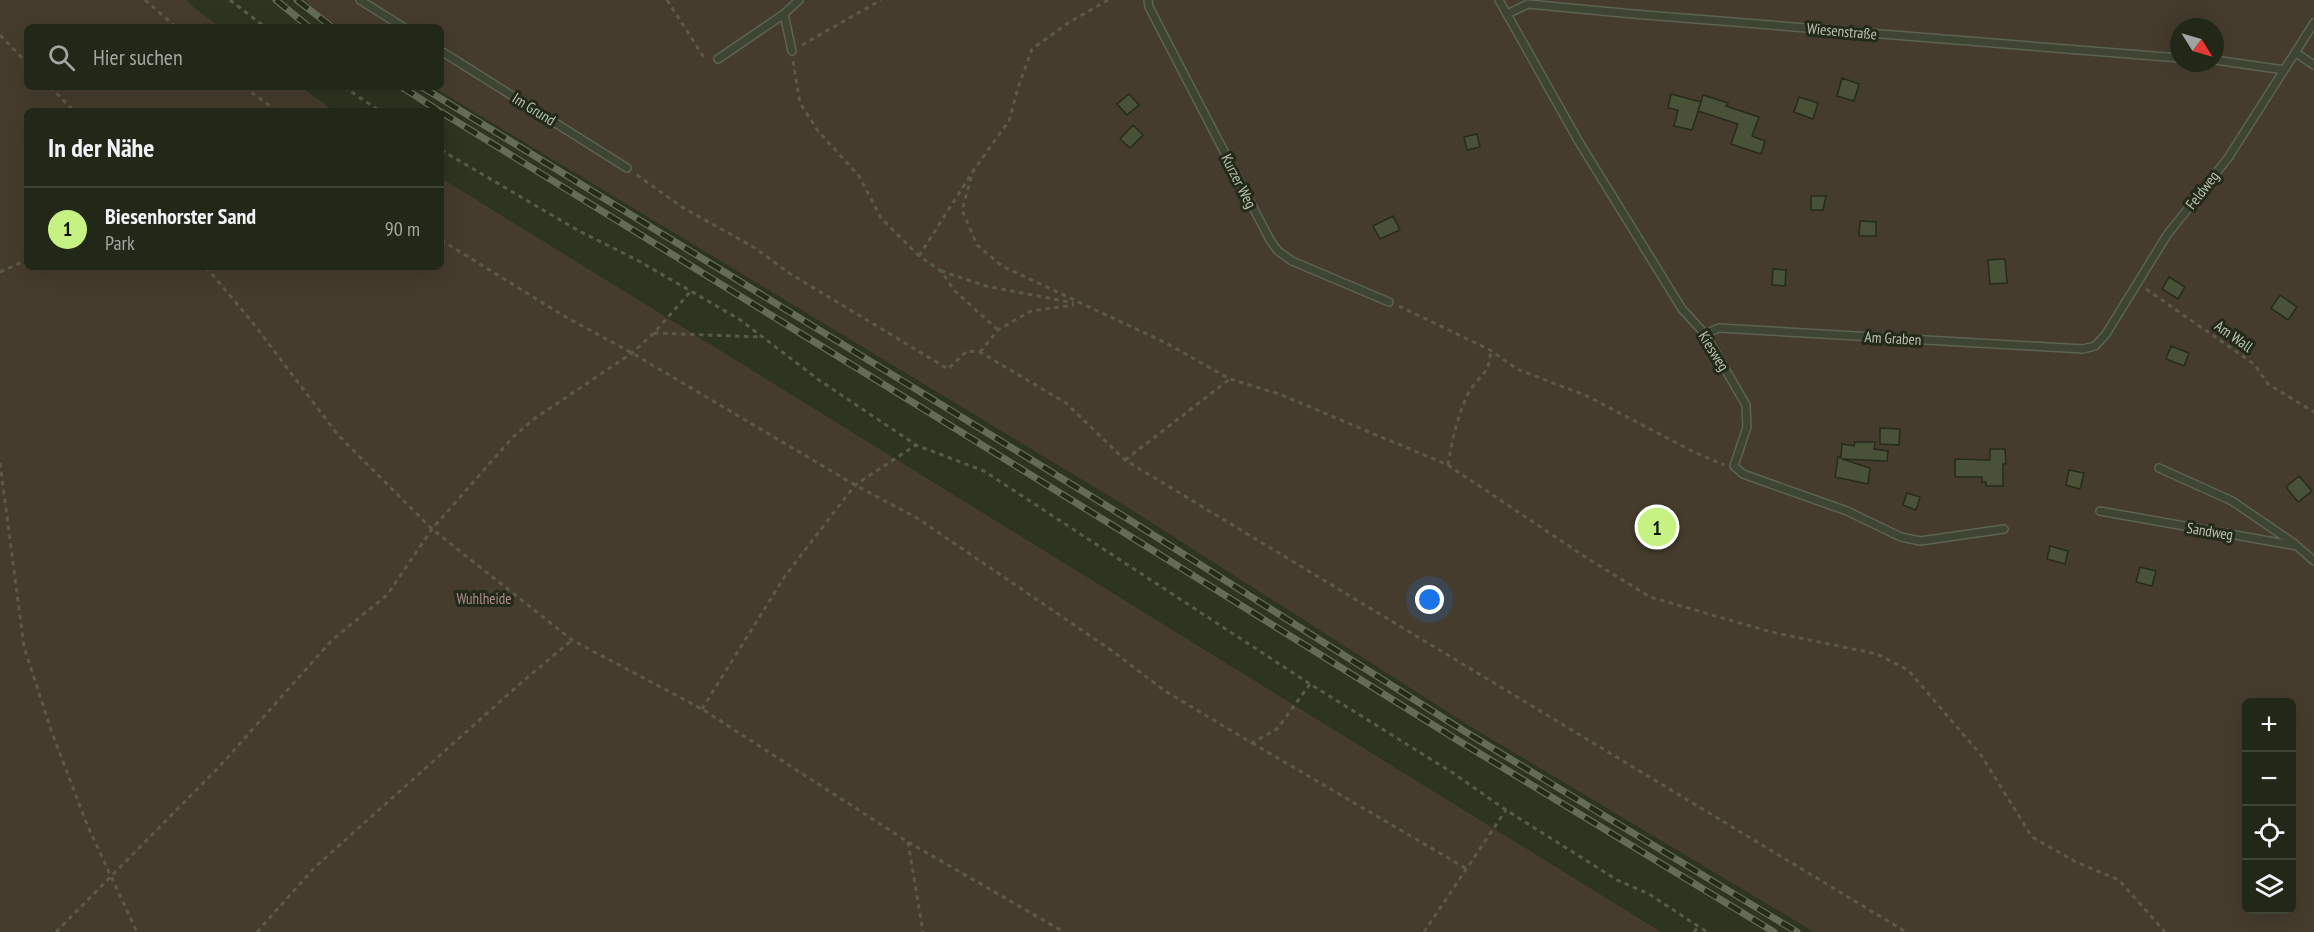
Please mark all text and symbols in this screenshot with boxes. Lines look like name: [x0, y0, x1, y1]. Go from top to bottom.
street label: Wiesenstraße: [1806, 18, 1878, 44]
north arrow: [2170, 18, 2224, 72]
search box: [24, 24, 444, 90]
icon: search: [45, 41, 78, 74]
text: Hier suchen: [93, 43, 183, 71]
street label: Im Grund: [509, 88, 559, 130]
text: In der Nähe: [48, 131, 154, 164]
street label: Kurzer Weg: [1217, 151, 1261, 211]
street label: Feldweg: [2181, 167, 2223, 213]
text: Biesenhorster Sand: [105, 202, 256, 230]
text: 1: [63, 216, 72, 242]
text: 90 m: [385, 216, 420, 242]
text: Park: [105, 230, 135, 256]
street label: Am Wall: [2211, 316, 2257, 356]
street label: Am Graben: [1864, 327, 1922, 349]
street label: Kiesweg: [1695, 328, 1733, 374]
pin: 1: [1638, 504, 1676, 550]
street label: Sandweg: [2185, 518, 2235, 544]
your location: [1415, 585, 1444, 614]
park label: Wuhlheide: [457, 589, 511, 608]
map controls: [2242, 698, 2296, 914]
button: +: [2242, 698, 2296, 752]
button: −: [2242, 752, 2296, 806]
button: locate: [2242, 806, 2296, 860]
button: layers: [2242, 860, 2296, 914]

